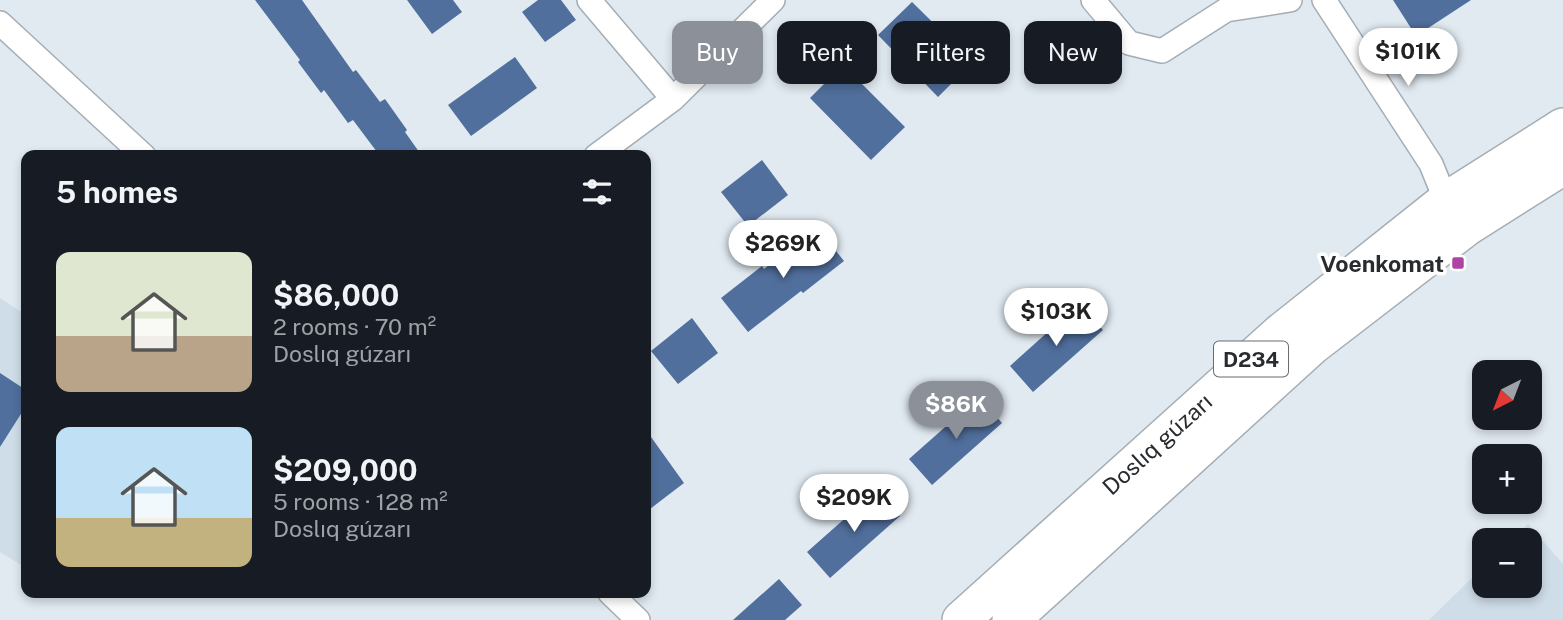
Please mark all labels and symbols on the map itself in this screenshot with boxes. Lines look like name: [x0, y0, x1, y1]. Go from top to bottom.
pin: $101K: [1359, 28, 1457, 88]
pin: $269K: [734, 220, 832, 280]
place label: Voenkomat: [1320, 250, 1444, 277]
marker: Voenkomat: [1450, 255, 1466, 271]
pin: $103K: [1007, 288, 1105, 348]
road number: D234: [1214, 342, 1288, 376]
north arrow: [1472, 360, 1542, 430]
pin: $86K: [915, 382, 997, 441]
street label: Doslıq gúzarı: [1097, 388, 1217, 500]
pin: $209K: [805, 475, 903, 534]

